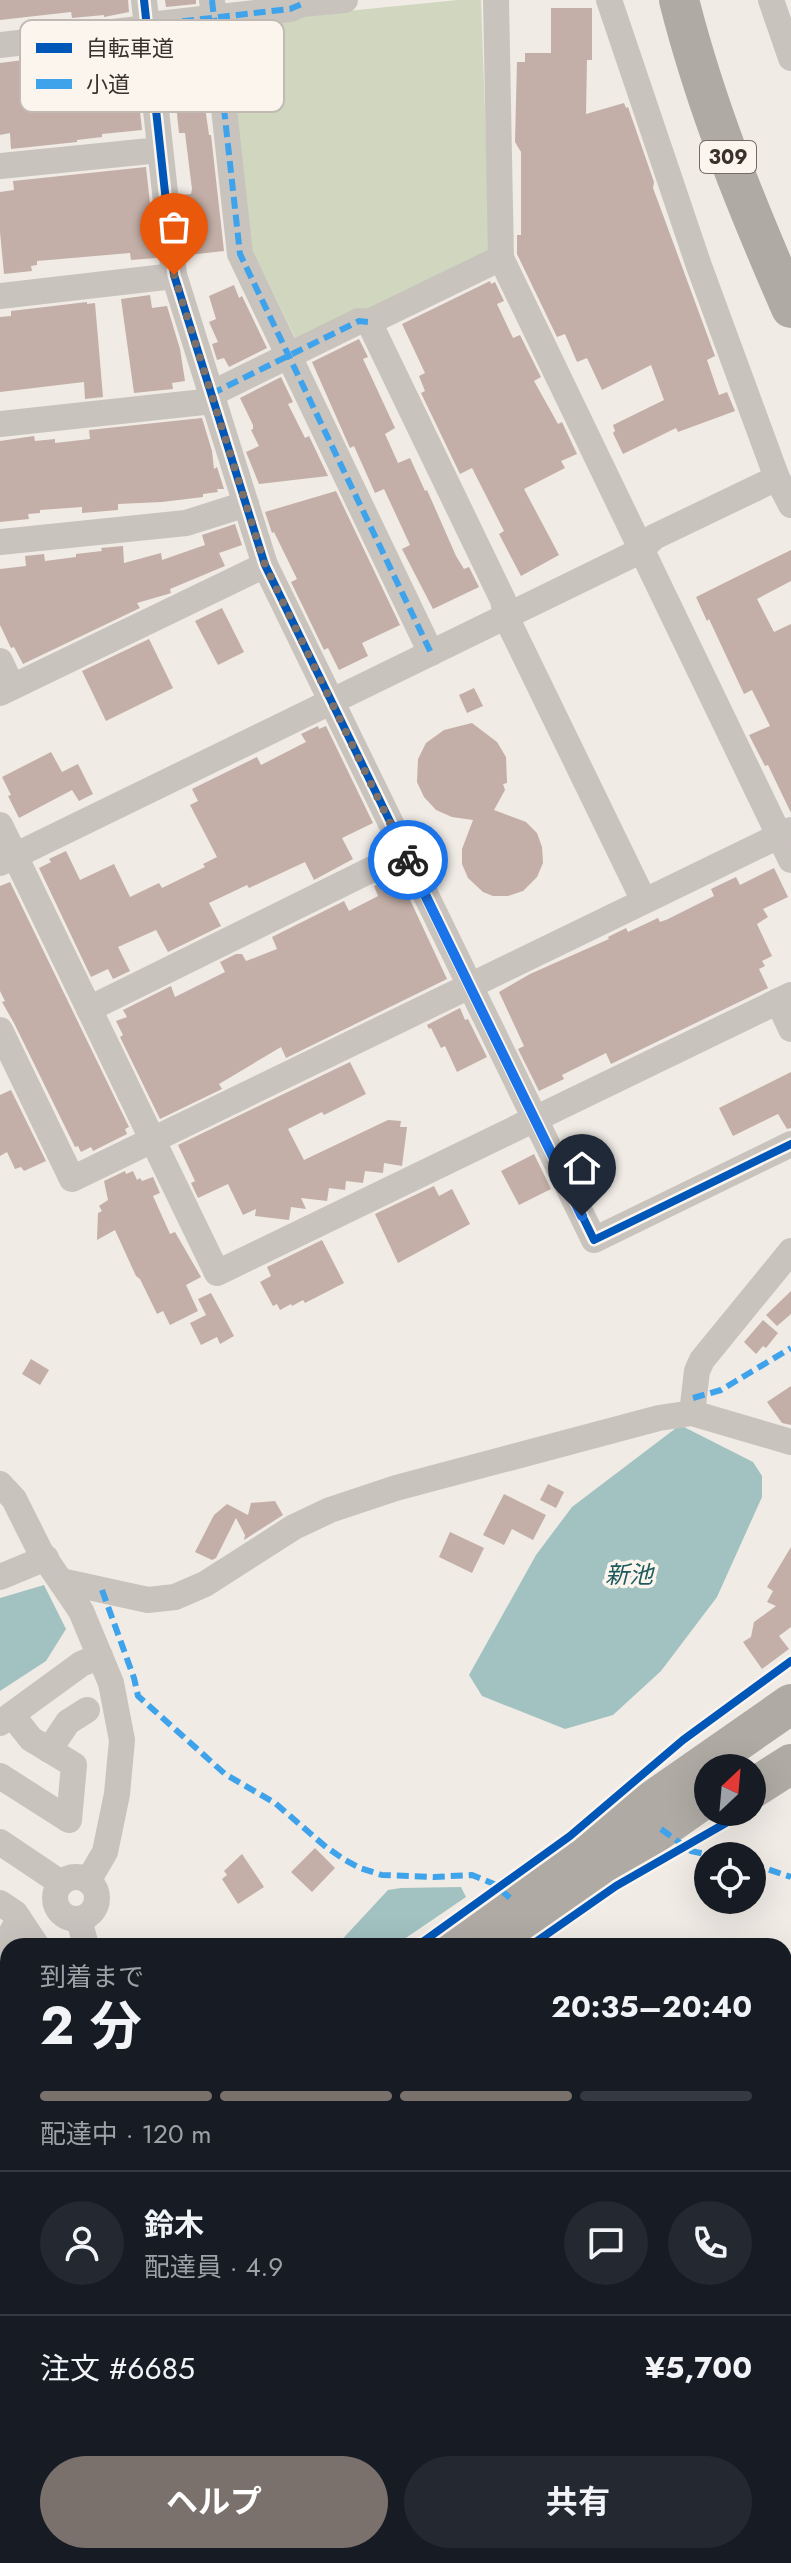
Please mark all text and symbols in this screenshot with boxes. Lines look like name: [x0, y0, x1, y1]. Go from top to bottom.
legend: [20, 20, 284, 112]
text: 自転車道: [86, 32, 174, 64]
text: 小道: [86, 68, 130, 100]
road number: 309: [700, 141, 756, 173]
pin: [140, 193, 208, 275]
icon: bag: [152, 205, 196, 249]
courier: [368, 820, 448, 900]
icon: bike: [386, 838, 430, 882]
pin: [548, 1134, 616, 1216]
icon: home: [560, 1146, 604, 1190]
water label: 新池: [605, 1557, 655, 1592]
north arrow: [694, 1754, 766, 1826]
map controls: [694, 1754, 766, 1914]
button: locate: [694, 1842, 766, 1914]
text: 到着まで: [40, 1958, 144, 1996]
text: 20:35–20:40: [551, 1985, 752, 2028]
text: 2 分: [40, 1988, 142, 2064]
text: 配達中 · 120 m: [40, 2115, 212, 2153]
button: person: [40, 2201, 124, 2285]
button: chat: [564, 2201, 648, 2285]
button: phone: [668, 2201, 752, 2285]
text: 鈴木: [144, 2203, 204, 2246]
text: 配達員 · 4.9: [144, 2248, 283, 2286]
text: ¥5,700: [645, 2346, 752, 2389]
text: 注文 #6685: [40, 2347, 195, 2390]
button: ヘルプ: [40, 2456, 388, 2548]
button: 共有: [404, 2456, 752, 2548]

